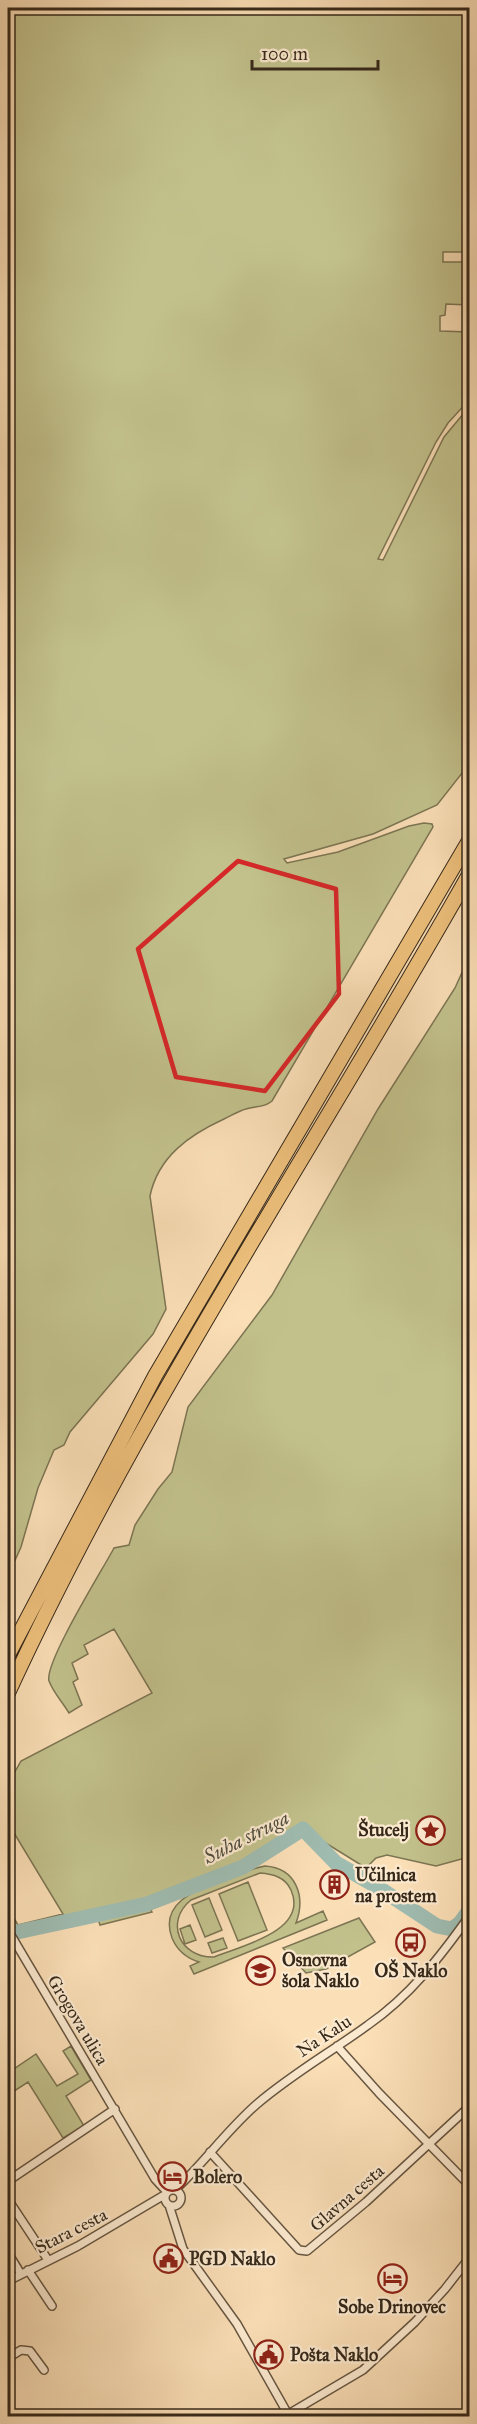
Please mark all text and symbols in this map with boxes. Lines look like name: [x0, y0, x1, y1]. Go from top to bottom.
scale bar: [252, 33, 378, 71]
text: 100 m: [261, 43, 308, 65]
water label: Suha struga: [198, 1805, 293, 1869]
place icon: Štucelj: [414, 1814, 446, 1846]
place label: Štucelj: [358, 1818, 409, 1842]
place label: Učilnica na prostem: [355, 1864, 437, 1908]
building icon: Učilnica na prostem: [318, 1869, 350, 1901]
bus stop icon: OŠ Naklo: [395, 1926, 427, 1958]
place label: Osnovna šola Naklo: [282, 1949, 359, 1992]
school or university icon: Osnovna šola Naklo: [245, 1954, 277, 1986]
place label: OŠ Naklo: [375, 1959, 447, 1982]
street label: Grogova ulica: [42, 1971, 114, 2070]
street label: Na Kalu: [292, 2010, 356, 2062]
street label: Glavna cesta: [305, 2160, 389, 2236]
hotel icon: Bolero: [156, 2161, 188, 2193]
place label: Bolero: [193, 2166, 242, 2188]
street label: Stara cesta: [31, 2203, 111, 2259]
public building icon: PGD Naklo: [152, 2243, 184, 2275]
place label: PGD Naklo: [189, 2248, 275, 2270]
hotel icon: Sobe Drinovec: [376, 2262, 408, 2294]
place label: Sobe Drinovec: [338, 2296, 446, 2318]
public building icon: Pošta Naklo: [253, 2339, 285, 2371]
place label: Pošta Naklo: [290, 2344, 378, 2366]

